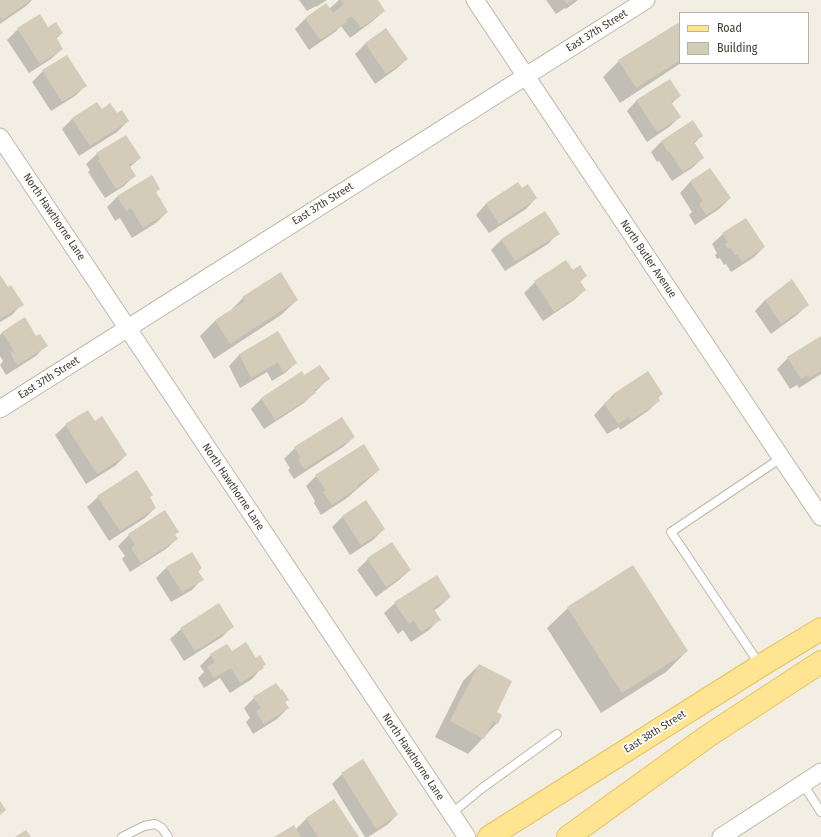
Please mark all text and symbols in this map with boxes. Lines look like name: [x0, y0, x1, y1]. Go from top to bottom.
street label: East 37th Street: [564, 7, 630, 55]
legend: [679, 12, 809, 64]
text: Road: [717, 21, 742, 35]
text: Building: [717, 41, 757, 55]
street label: North Hawthorne Lane: [20, 171, 88, 263]
street label: East 37th Street: [290, 180, 356, 228]
street label: North Butler Avenue: [617, 217, 679, 301]
street label: East 37th Street: [16, 354, 82, 402]
street label: North Hawthorne Lane: [199, 441, 267, 533]
street label: East 38th Street: [622, 708, 688, 756]
street label: North Hawthorne Lane: [379, 711, 447, 803]

